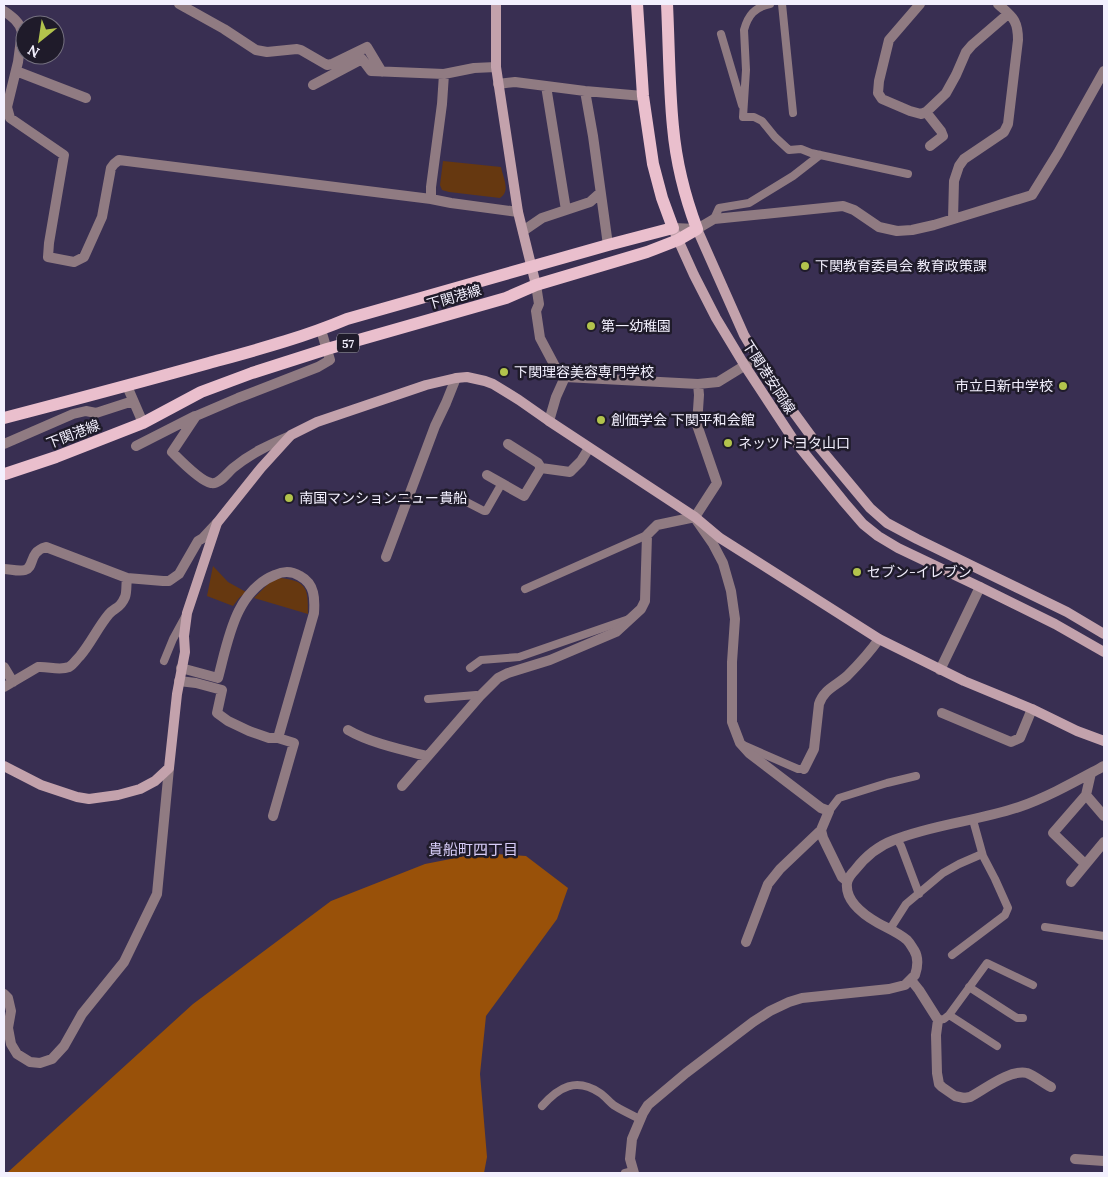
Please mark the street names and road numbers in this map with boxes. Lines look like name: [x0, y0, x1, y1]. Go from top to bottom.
street label: 下関港線: [425, 281, 483, 313]
road number: 57: [337, 333, 359, 352]
street label: 下関港安岡線: [739, 337, 799, 417]
street label: 下関港線: [44, 416, 102, 452]

